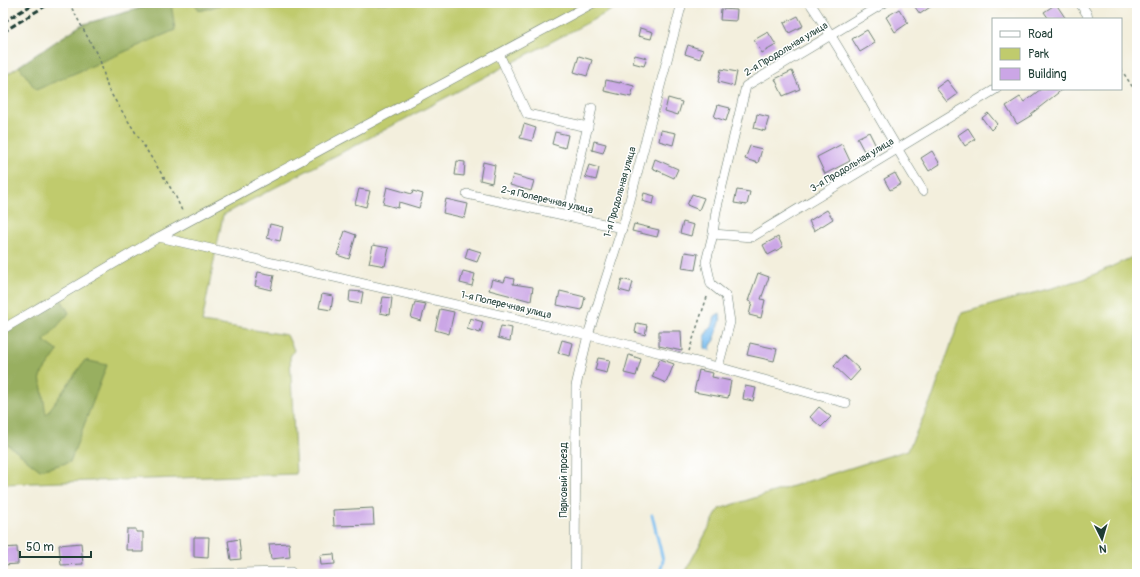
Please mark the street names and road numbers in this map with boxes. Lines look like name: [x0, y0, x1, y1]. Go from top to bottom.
street label: 2-я Продольная улица: [742, 19, 830, 79]
street label: 3-я Продольная улица: [808, 135, 896, 195]
street label: 1-я Продольная улица: [601, 145, 639, 239]
street label: 2-я Поперечная улица: [500, 184, 595, 217]
street label: 1-я Поперечная улица: [460, 289, 553, 321]
street label: Парковый проезд: [558, 442, 570, 518]

